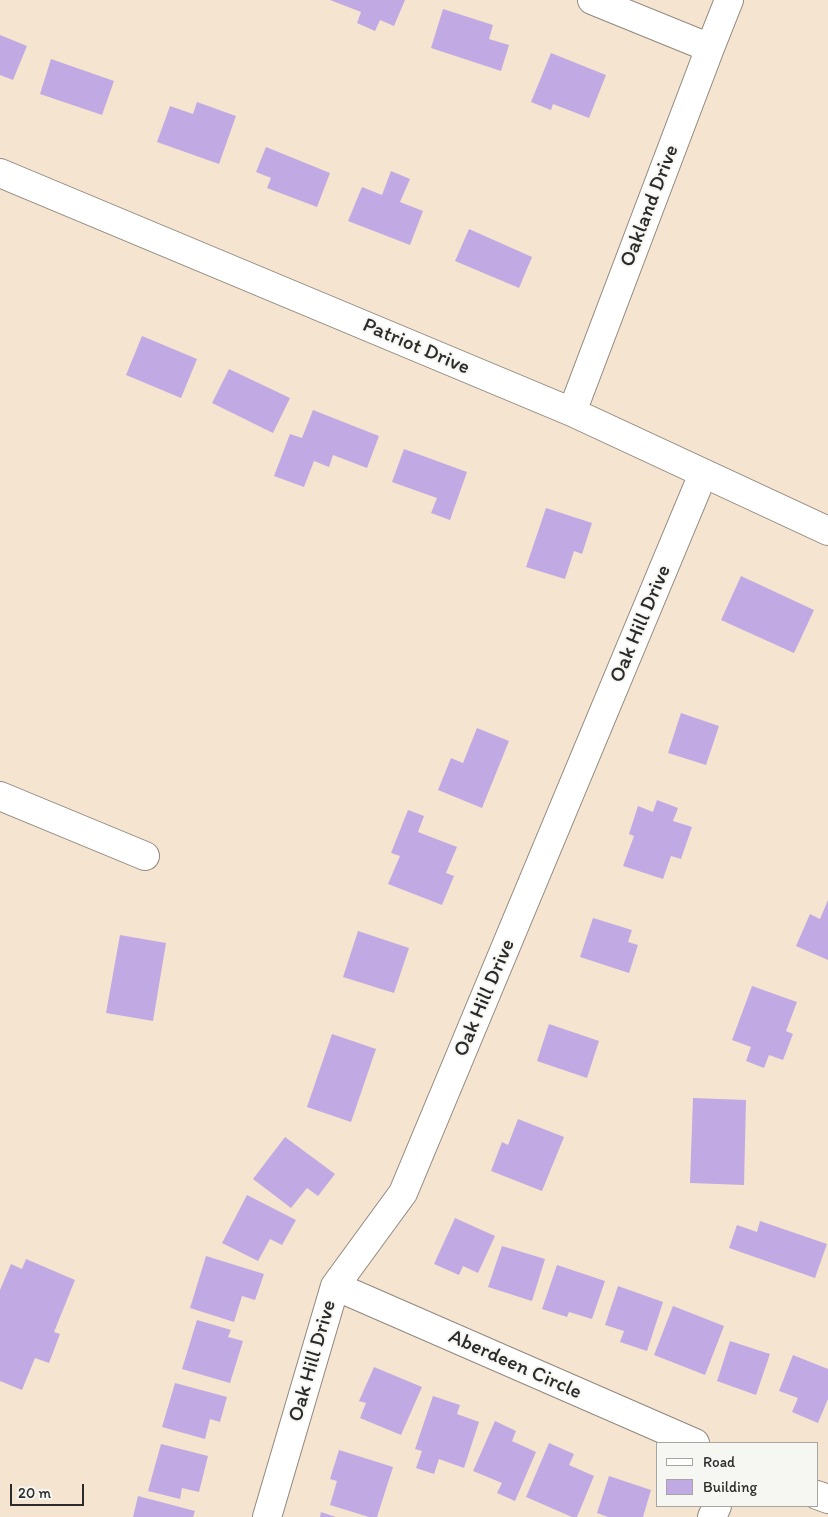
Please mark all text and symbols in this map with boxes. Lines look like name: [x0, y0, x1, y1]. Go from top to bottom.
street label: Oakland Drive: [615, 141, 685, 271]
street label: Patriot Drive: [359, 313, 473, 381]
street label: Oak Hill Drive: [605, 561, 677, 687]
street label: Oak Hill Drive: [449, 935, 521, 1061]
street label: Oak Hill Drive: [284, 1297, 342, 1425]
street label: Aberdeen Circle: [445, 1324, 585, 1406]
legend: [656, 1442, 818, 1507]
text: Road: [703, 1453, 735, 1471]
scale bar: [12, 1474, 86, 1506]
text: Building: [703, 1478, 757, 1496]
text: 20 m: [18, 1484, 51, 1502]

